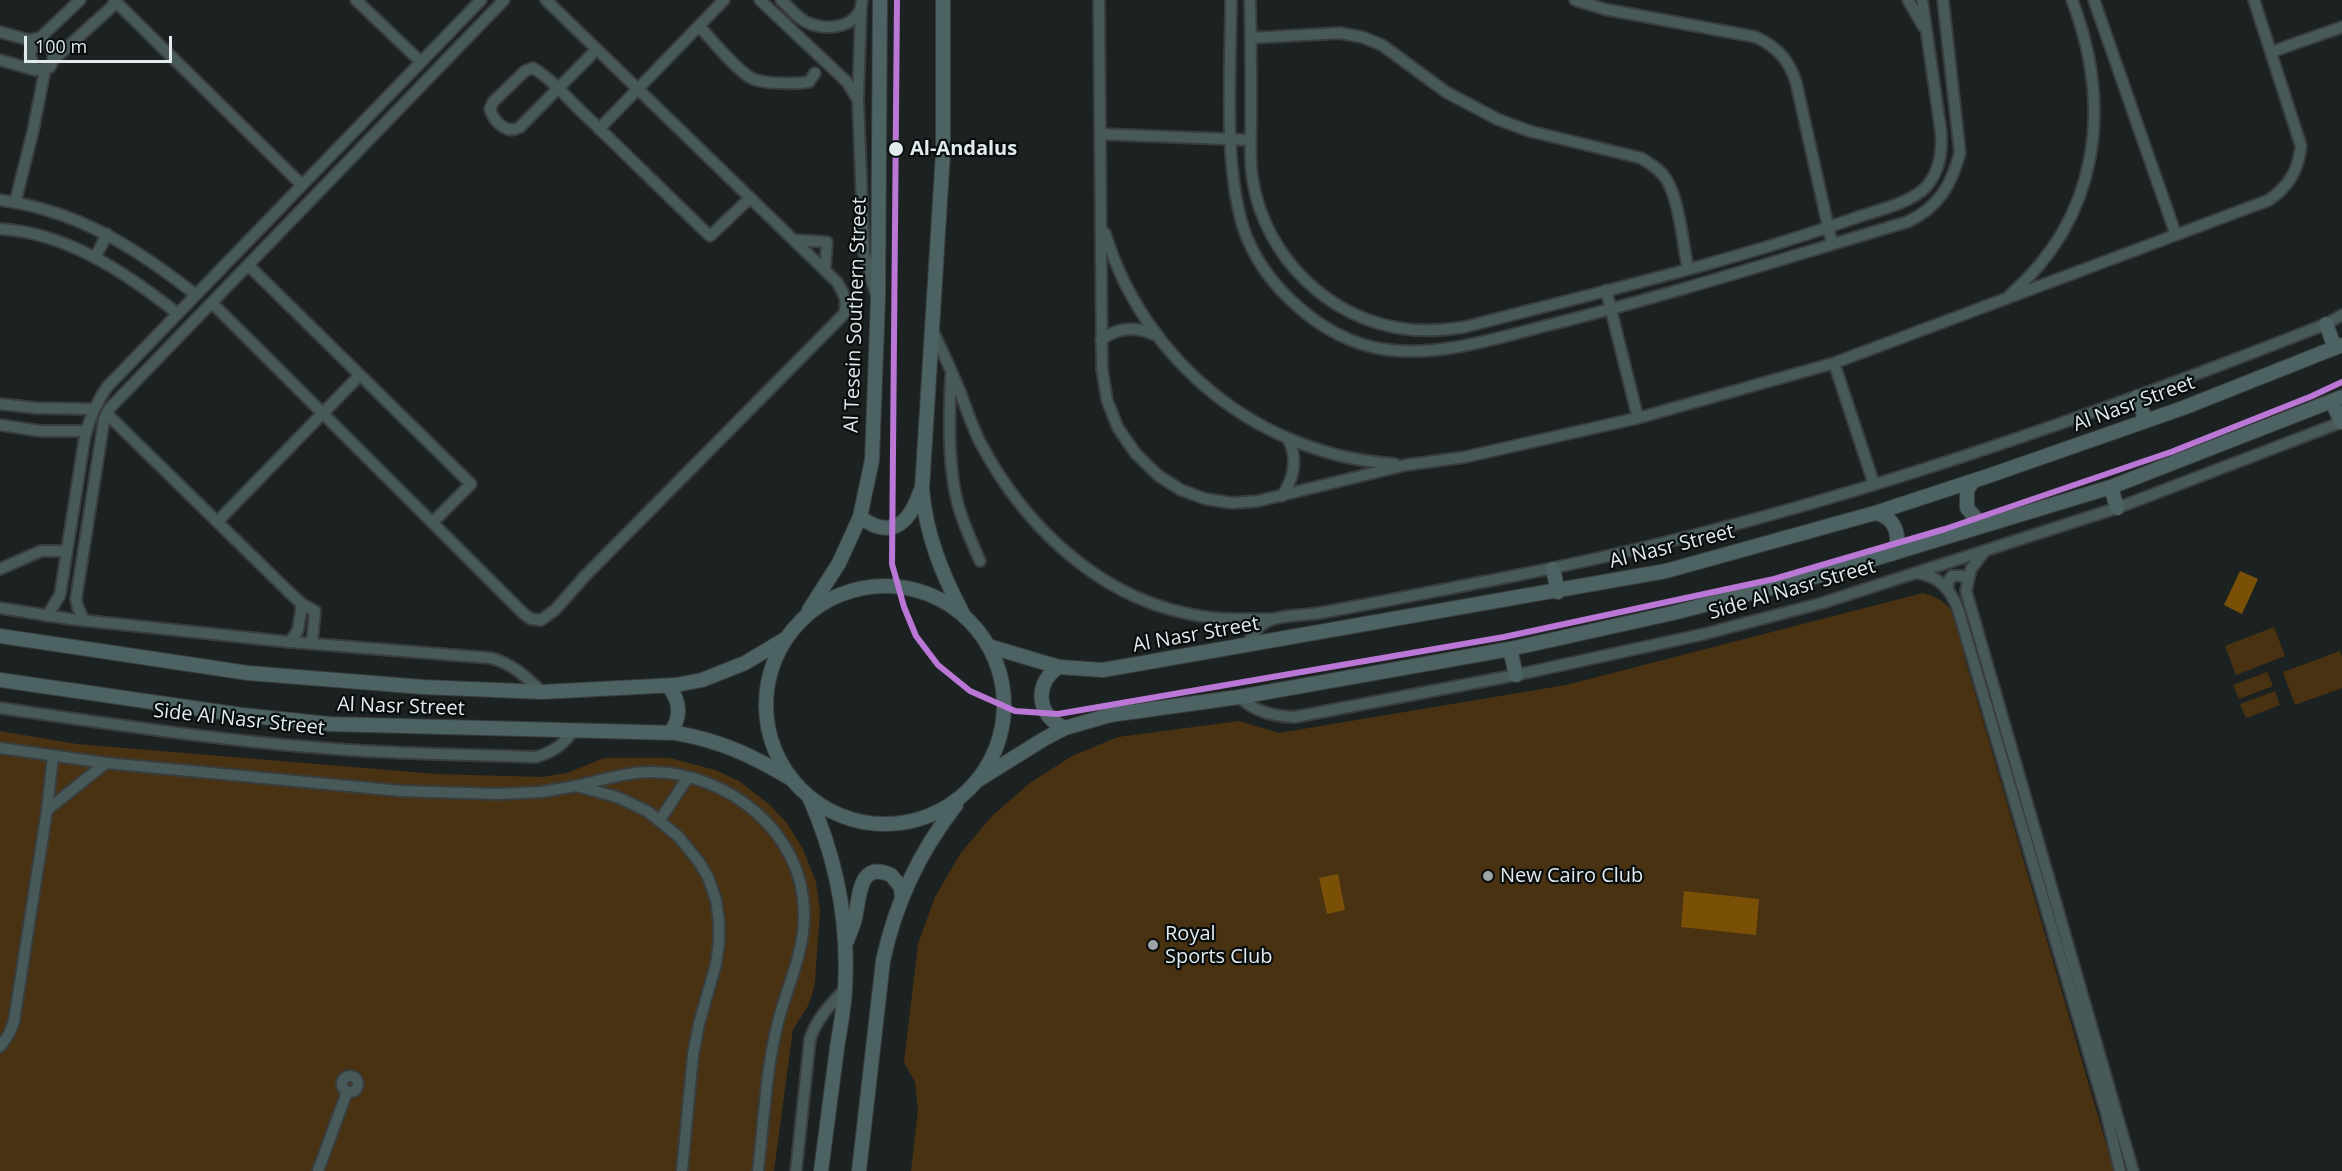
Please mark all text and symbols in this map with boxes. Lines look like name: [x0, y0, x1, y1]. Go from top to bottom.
scale bar: [27, 24, 176, 62]
text: 100 m: [35, 34, 87, 58]
place label: Al-Andalus: [910, 137, 1017, 161]
marker: Al-Andalus: [887, 140, 905, 158]
street label: Al Tesein Southern Street: [840, 197, 872, 433]
street label: Al Nasr Street: [2070, 371, 2198, 437]
street label: Al Nasr Street: [1607, 520, 1737, 574]
street label: Side Al Nasr Street: [1706, 555, 1878, 625]
street label: Al Nasr Street: [1131, 612, 1261, 658]
street label: Al Nasr Street: [337, 693, 465, 721]
street label: Side Al Nasr Street: [152, 699, 326, 741]
place label: New Cairo Club: [1500, 864, 1643, 888]
marker: New Cairo Club: [1481, 869, 1495, 883]
place label: Royal Sports Club: [1165, 922, 1272, 969]
marker: Royal Sports Club: [1146, 938, 1160, 952]

